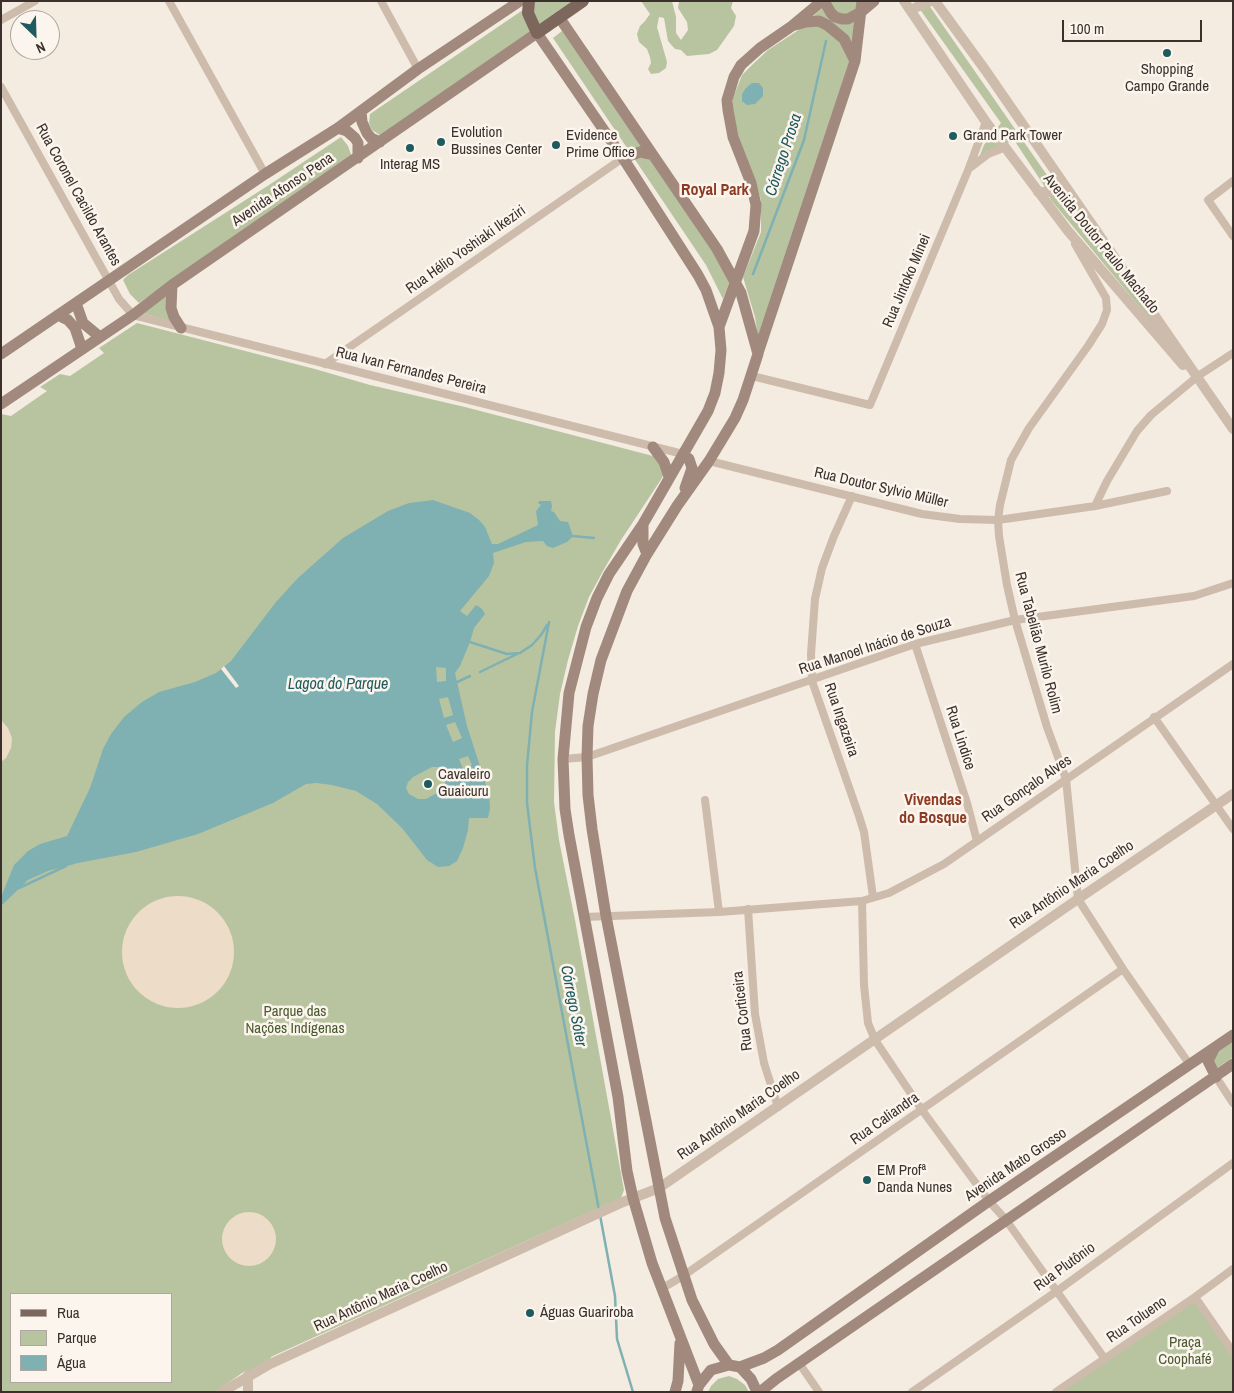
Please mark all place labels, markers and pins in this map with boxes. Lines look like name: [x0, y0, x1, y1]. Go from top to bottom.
marker: Shopping Campo Grande: [1161, 47, 1173, 59]
place label: Shopping Campo Grande: [1125, 61, 1209, 96]
place label: Evolution Bussines Center: [451, 124, 542, 159]
place label: Evidence Prime Office: [566, 127, 635, 162]
place label: Grand Park Tower: [963, 127, 1062, 145]
marker: Grand Park Tower: [947, 130, 959, 142]
marker: Evolution Bussines Center: [435, 136, 447, 148]
marker: Evidence Prime Office: [550, 139, 562, 151]
marker: Interag MS: [404, 142, 416, 154]
place label: Interag MS: [380, 156, 440, 174]
place label: Cavaleiro Guaicuru: [438, 766, 491, 801]
marker: Cavaleiro Guaicuru: [422, 778, 434, 790]
place label: EM Profª Danda Nunes: [877, 1162, 952, 1197]
marker: EM Profª Danda Nunes: [861, 1174, 873, 1186]
place label: Águas Guariroba: [540, 1304, 634, 1322]
marker: Águas Guariroba: [524, 1307, 536, 1319]

